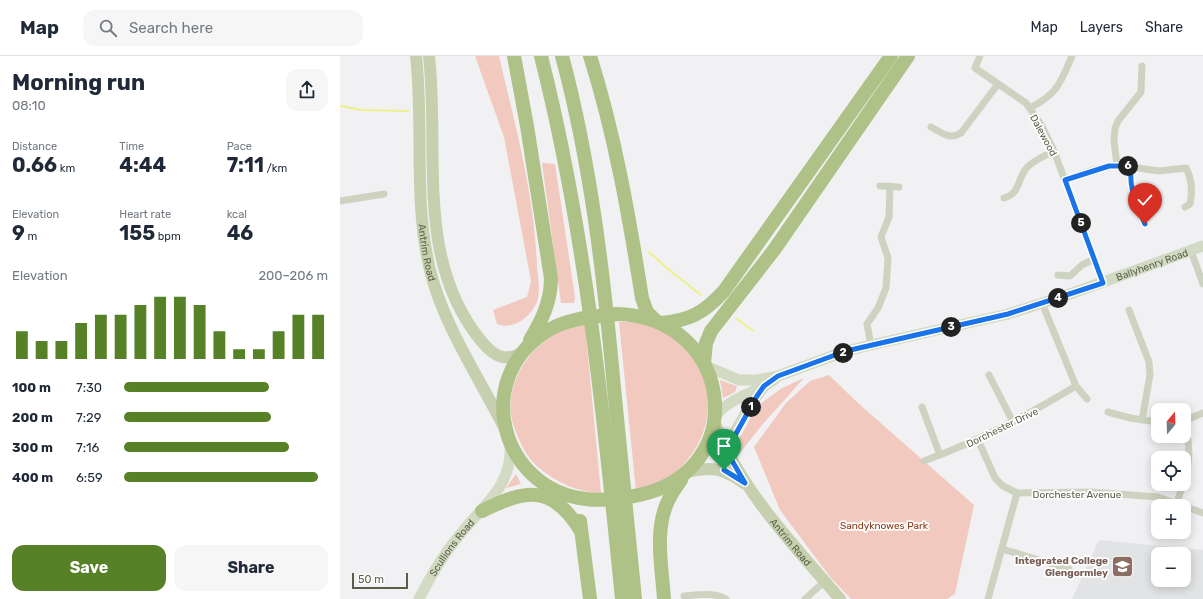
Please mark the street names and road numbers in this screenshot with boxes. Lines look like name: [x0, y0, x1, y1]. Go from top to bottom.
street label: Dalewood: [1027, 113, 1059, 158]
street label: Antrim Road: [415, 223, 438, 283]
street label: Ballyhenry Road: [1115, 247, 1190, 284]
street label: Dorchester Drive: [965, 405, 1041, 450]
street label: Dorchester Avenue: [1033, 489, 1122, 501]
street label: Antrim Road: [767, 516, 813, 569]
street label: Scullions Road: [427, 517, 477, 579]

